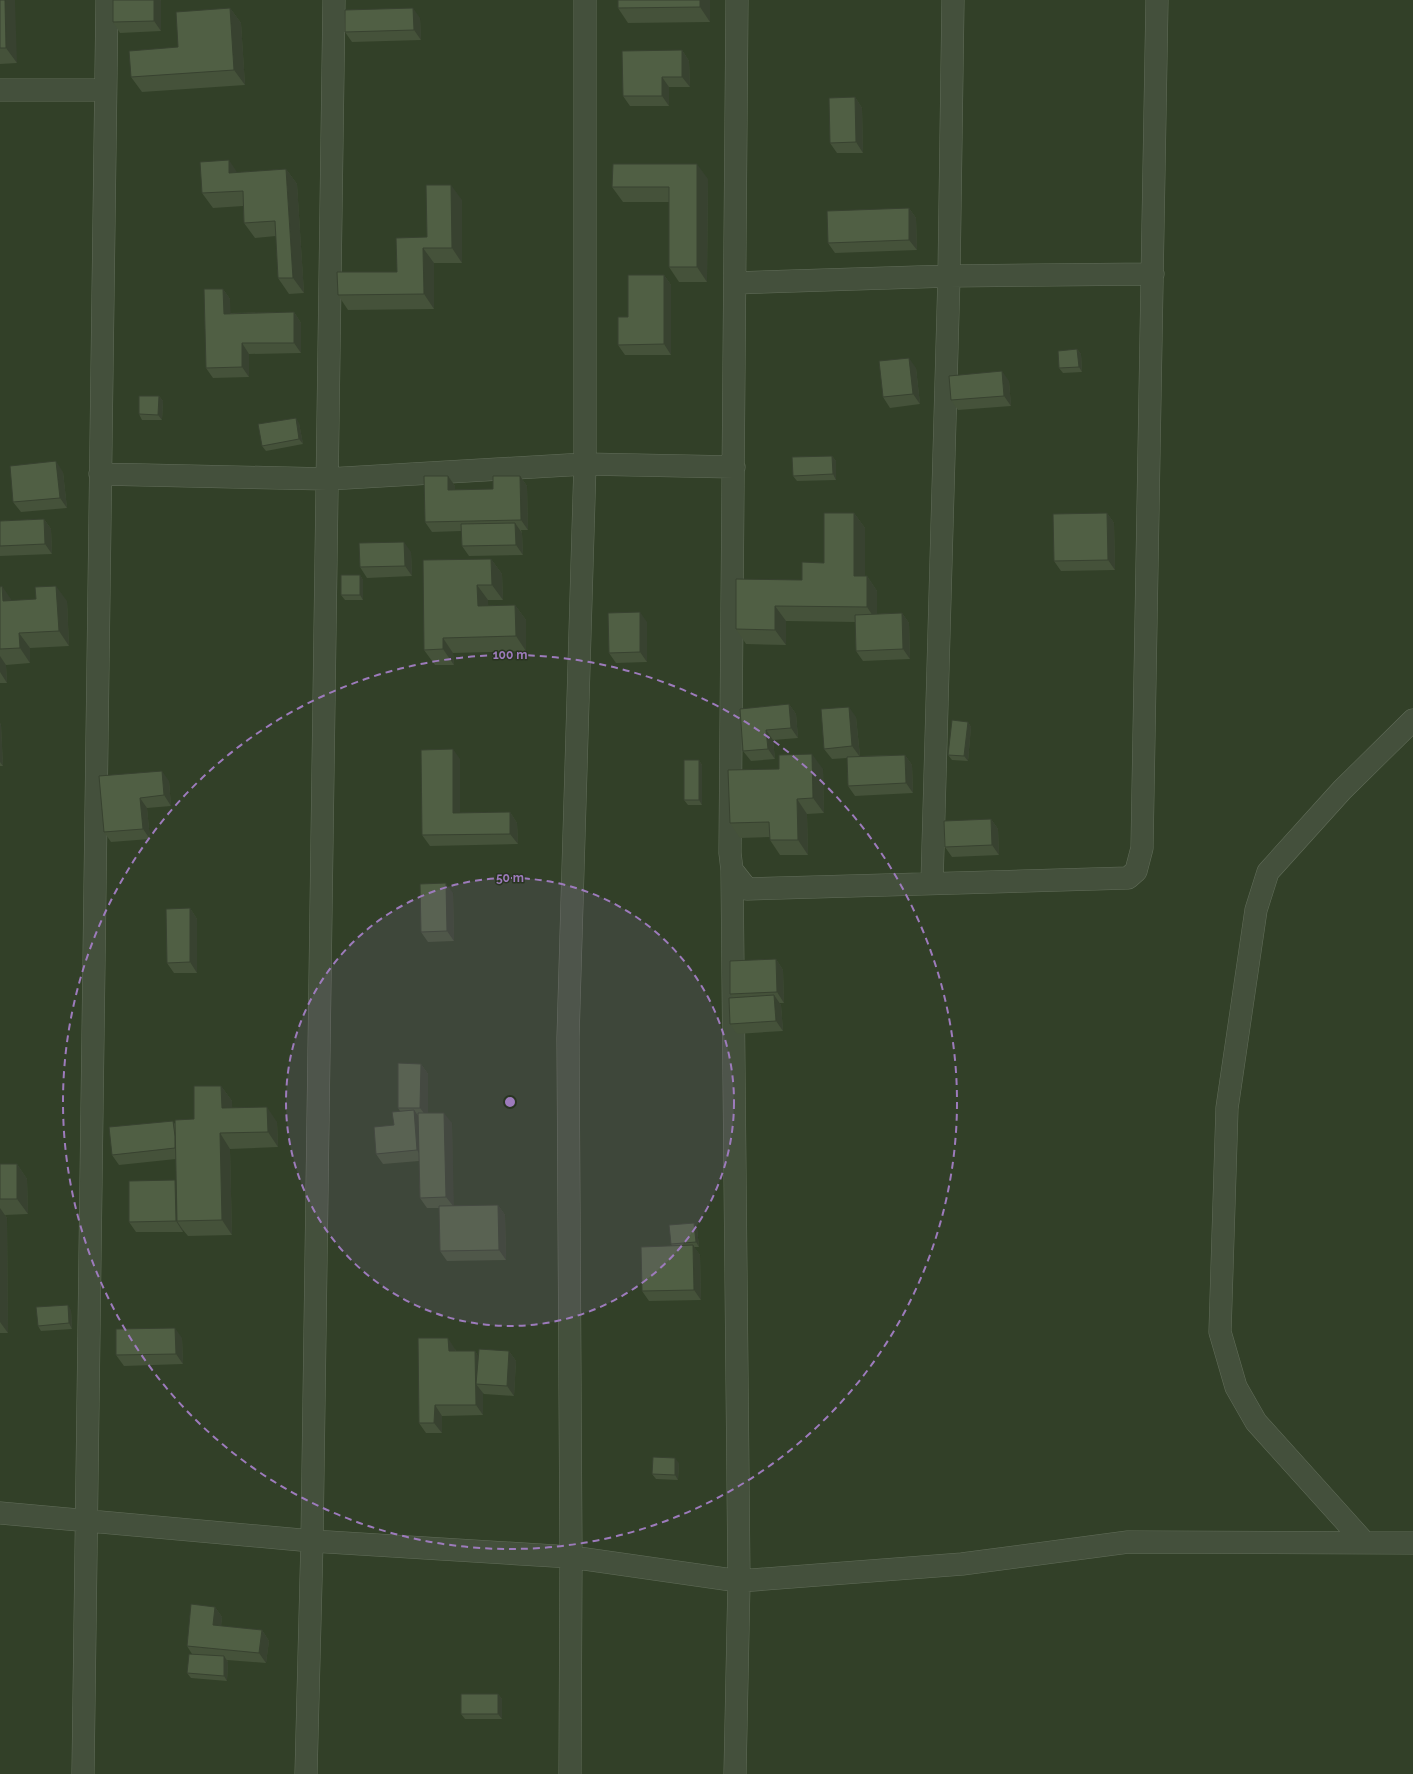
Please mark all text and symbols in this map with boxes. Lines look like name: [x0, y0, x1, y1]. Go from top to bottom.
text: 100 m: [493, 648, 527, 662]
text: 50 m: [496, 871, 524, 885]
centre of rings: [503, 1095, 517, 1109]

